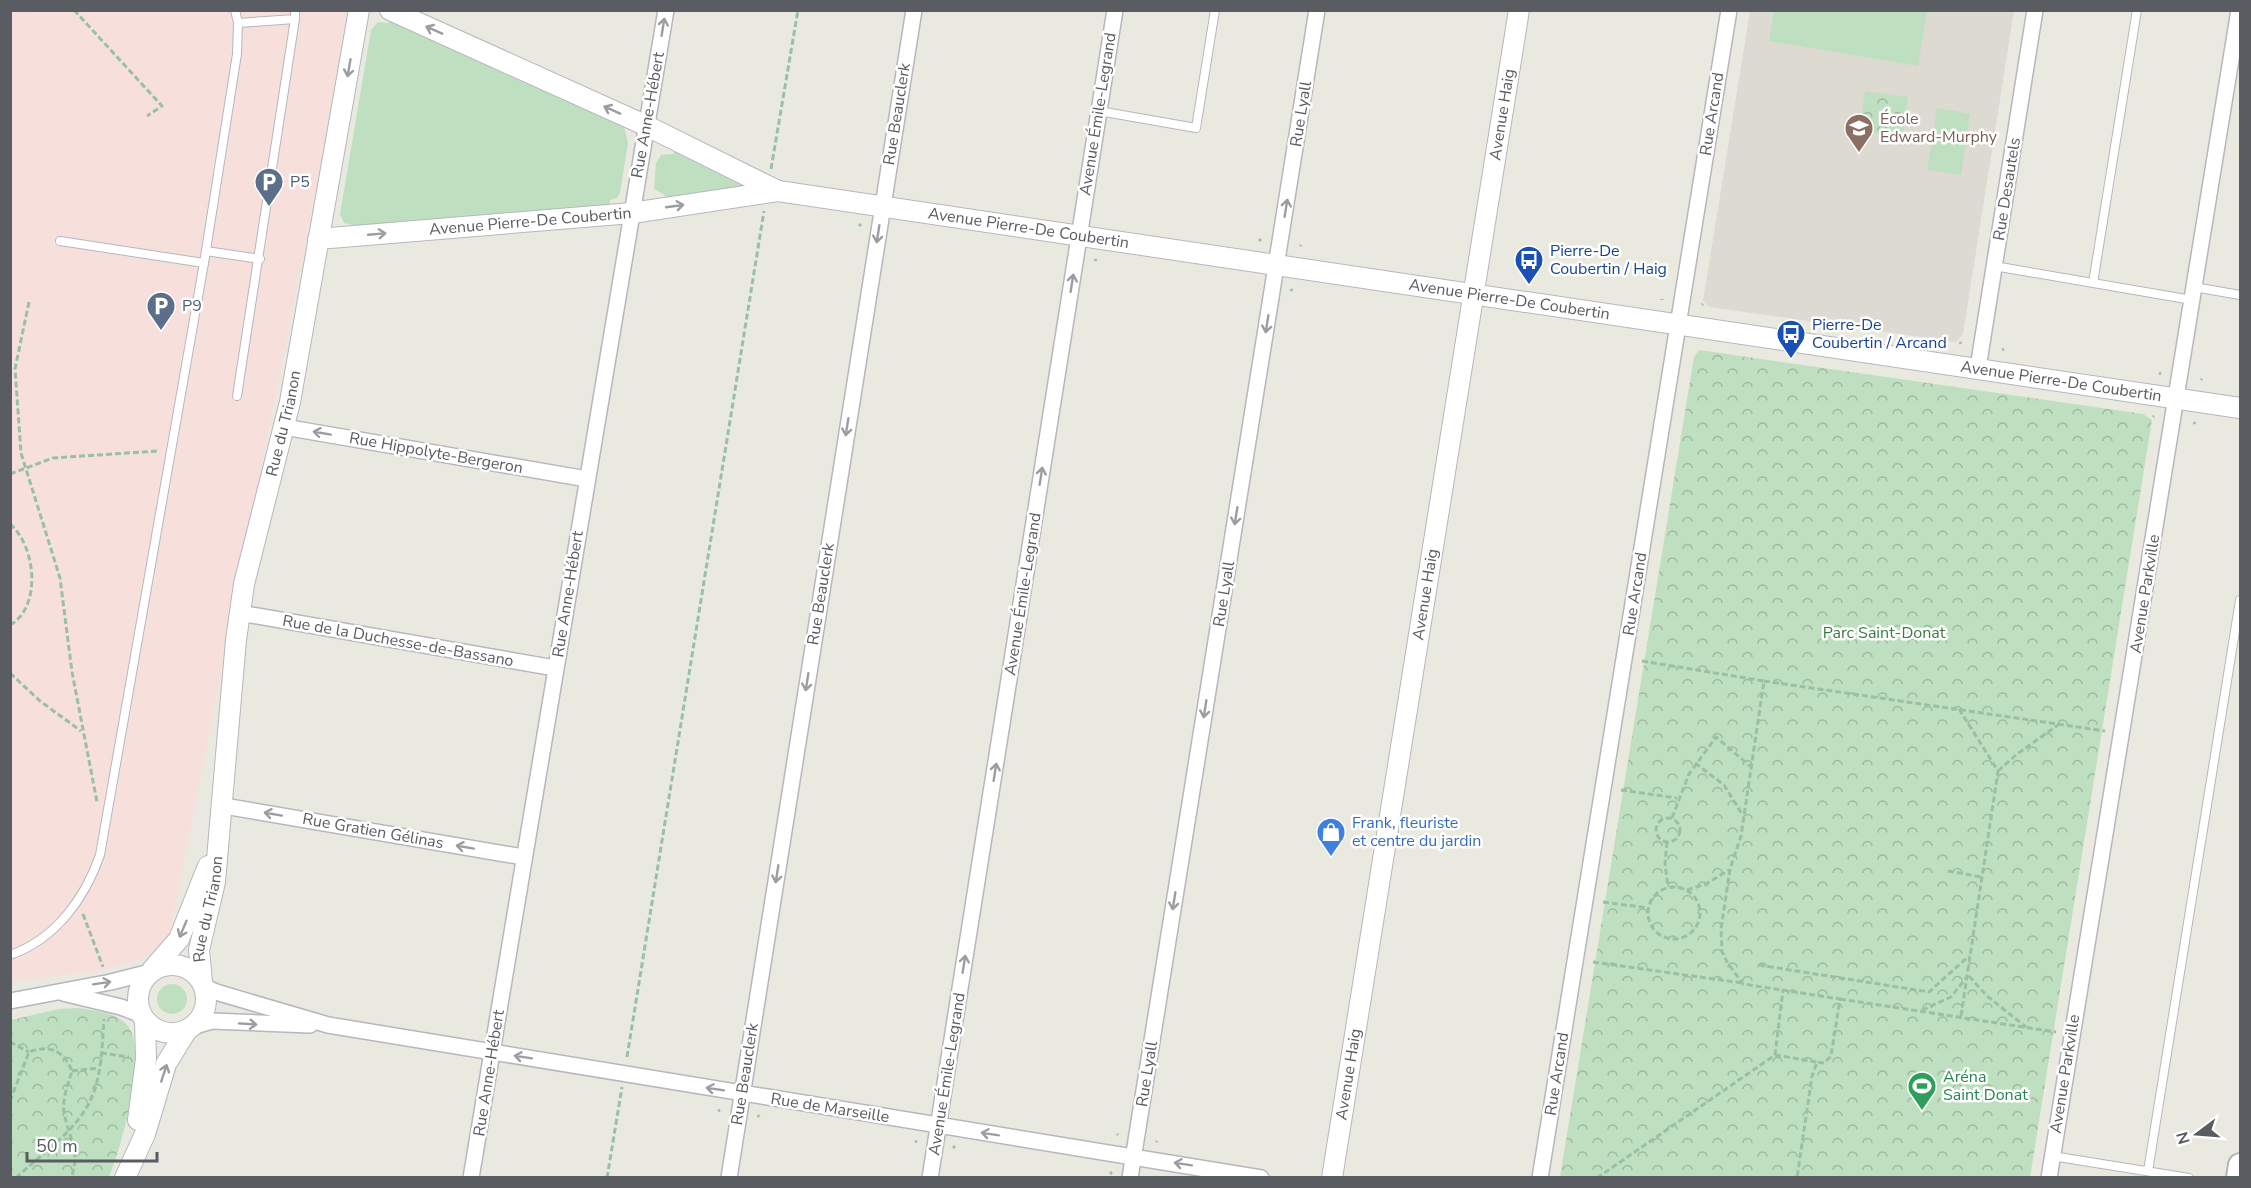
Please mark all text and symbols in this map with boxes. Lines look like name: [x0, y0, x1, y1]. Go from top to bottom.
one-way arrow: [658, 17, 669, 37]
one-way arrow: [426, 24, 444, 36]
street label: Avenue Émile-Legrand: [1074, 31, 1122, 197]
street label: Rue Anne-Hébert: [626, 50, 670, 180]
one-way arrow: [343, 58, 354, 77]
street label: Rue Beauclerk: [878, 60, 916, 167]
street label: Avenue Haig: [1484, 67, 1520, 162]
street label: Rue Arcand: [1695, 71, 1729, 157]
street label: Rue Lyall: [1285, 79, 1317, 148]
one-way arrow: [604, 104, 622, 116]
place label: École Edward-Murphy: [1880, 108, 1998, 148]
school or university icon: École Edward-Murphy: [1843, 112, 1875, 154]
street label: Rue Desautels: [1988, 136, 2026, 242]
parking icon: P5: [253, 166, 285, 208]
place label: P5: [290, 171, 310, 193]
one-way arrow: [1280, 199, 1291, 218]
one-way arrow: [665, 201, 685, 212]
street label: Avenue Pierre-De Coubertin: [428, 202, 632, 241]
street label: Avenue Pierre-De Coubertin: [927, 202, 1131, 254]
one-way arrow: [872, 224, 883, 244]
one-way arrow: [366, 228, 386, 239]
place label: Pierre-De Coubertin / Haig: [1550, 240, 1667, 280]
bus stop icon: Pierre-De Coubertin / Haig: [1513, 244, 1545, 286]
one-way arrow: [1067, 274, 1078, 293]
street label: Avenue Pierre-De Coubertin: [1407, 274, 1611, 325]
parking icon: P9: [145, 290, 177, 332]
place label: P9: [182, 295, 202, 317]
one-way arrow: [1261, 313, 1272, 333]
place label: Pierre-De Coubertin / Arcand: [1812, 314, 1947, 354]
bus stop icon: Pierre-De Coubertin / Arcand: [1775, 318, 1807, 360]
street label: Avenue Pierre-De Coubertin: [1959, 356, 2163, 407]
street label: Rue du Trianon: [261, 369, 306, 479]
one-way arrow: [842, 416, 853, 436]
street label: Rue Hippolyte-Bergeron: [347, 427, 525, 479]
one-way arrow: [313, 428, 333, 439]
one-way arrow: [1036, 466, 1047, 486]
one-way arrow: [1230, 506, 1241, 525]
street label: Avenue Émile-Legrand: [999, 511, 1047, 677]
street label: Rue Anne-Hébert: [547, 529, 589, 659]
street label: Avenue Parkville: [2125, 533, 2165, 655]
street label: Rue Beauclerk: [802, 540, 840, 647]
street label: Avenue Haig: [1407, 547, 1444, 642]
street label: Rue Arcand: [1618, 551, 1652, 637]
street label: Rue Lyall: [1208, 559, 1240, 628]
street label: Rue de la Duchesse-de-Bassano: [281, 610, 515, 672]
park label: Parc Saint-Donat: [1823, 622, 1946, 644]
one-way arrow: [801, 671, 812, 691]
one-way arrow: [1200, 698, 1211, 718]
one-way arrow: [989, 762, 1000, 782]
one-way arrow: [264, 808, 284, 819]
street label: Rue Gratien Gélinas: [301, 808, 445, 854]
place label: Frank, fleuriste et centre du jardin: [1352, 812, 1481, 852]
shop icon: Frank, fleuriste et centre du jardin: [1315, 816, 1347, 858]
one-way arrow: [456, 841, 476, 852]
street label: Rue du Trianon: [188, 855, 228, 963]
one-way arrow: [771, 864, 782, 884]
one-way arrow: [1169, 891, 1180, 911]
one-way arrow: [177, 920, 188, 938]
one-way arrow: [959, 955, 970, 975]
one-way arrow: [92, 978, 112, 989]
street label: Avenue Émile-Legrand: [923, 991, 971, 1157]
street label: Rue Anne-Hébert: [468, 1008, 510, 1138]
street label: Avenue Parkville: [2045, 1013, 2085, 1135]
one-way arrow: [238, 1018, 258, 1029]
street label: Rue Beauclerk: [726, 1020, 764, 1127]
street label: Avenue Haig: [1330, 1027, 1367, 1122]
street label: Rue Arcand: [1540, 1031, 1574, 1117]
street label: Rue Lyall: [1131, 1039, 1163, 1108]
one-way arrow: [513, 1051, 533, 1062]
one-way arrow: [159, 1064, 170, 1083]
place label: Aréna Saint Donat: [1943, 1066, 2028, 1106]
sports icon: Aréna Saint Donat: [1906, 1070, 1938, 1112]
one-way arrow: [706, 1083, 725, 1094]
street label: Rue de Marseille: [769, 1088, 891, 1128]
north arrow: [2167, 1104, 2227, 1164]
scale bar: [27, 1125, 158, 1163]
one-way arrow: [981, 1128, 1001, 1139]
text: N: [2171, 1129, 2196, 1147]
text: 50 m: [36, 1134, 78, 1158]
one-way arrow: [1174, 1159, 1193, 1170]

